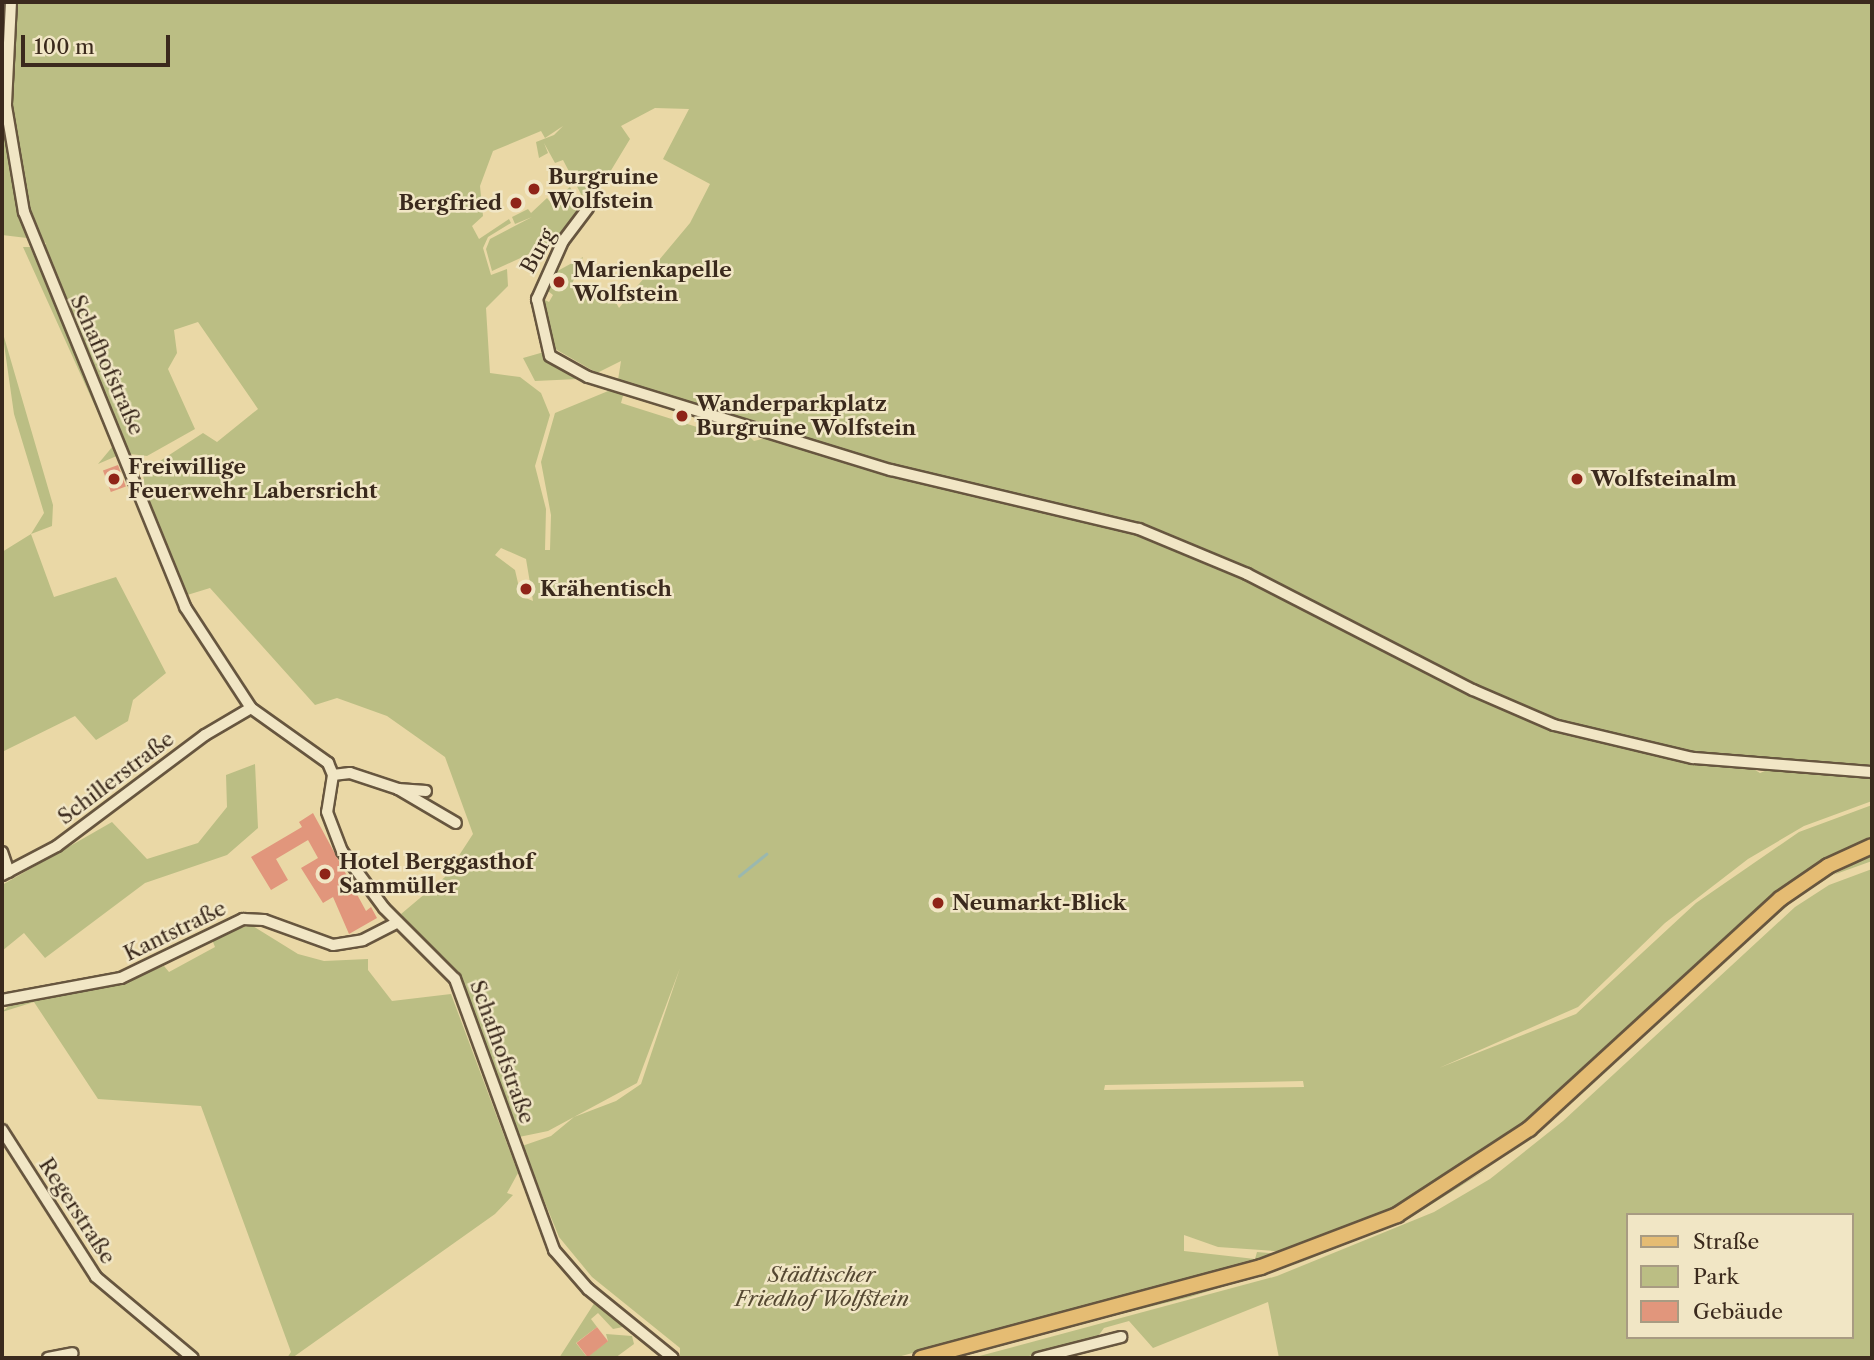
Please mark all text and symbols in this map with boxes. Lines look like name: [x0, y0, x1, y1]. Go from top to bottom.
scale bar: [24, 21, 173, 65]
text: 100 m: [34, 34, 95, 59]
place label: Burgruine Wolfstein: [548, 164, 658, 214]
marker: Burgruine Wolfstein: [526, 181, 542, 197]
place label: Bergfried: [398, 190, 502, 216]
marker: Bergfried: [508, 195, 524, 211]
street label: Burg: [515, 224, 561, 278]
place label: Marienkapelle Wolfstein: [573, 257, 732, 307]
marker: Marienkapelle Wolfstein: [551, 274, 567, 290]
street label: Schafhofstraße: [65, 291, 149, 439]
place label: Wanderparkplatz Burgruine Wolfstein: [696, 391, 917, 441]
marker: Wanderparkplatz Burgruine Wolfstein: [674, 408, 690, 424]
place label: Freiwillige Feuerwehr Labersricht: [128, 454, 378, 504]
place label: Wolfsteinalm: [1591, 466, 1737, 492]
marker: Freiwillige Feuerwehr Labersricht: [106, 471, 122, 487]
marker: Wolfsteinalm: [1569, 471, 1585, 487]
place label: Krähentisch: [540, 576, 672, 602]
marker: Krähentisch: [518, 581, 534, 597]
street label: Schillerstraße: [53, 726, 179, 830]
place label: Hotel Berggasthof Sammüller: [339, 849, 534, 899]
marker: Hotel Berggasthof Sammüller: [317, 866, 333, 882]
place label: Neumarkt-Blick: [952, 890, 1126, 916]
street label: Kantstraße: [120, 895, 230, 967]
marker: Neumarkt-Blick: [930, 895, 946, 911]
street label: Schafhofstraße: [464, 977, 540, 1127]
street label: Regerstraße: [33, 1153, 121, 1269]
legend: [1626, 1213, 1853, 1339]
text: Straße: [1693, 1229, 1759, 1254]
park label: Städtischer Friedhof Wolfstein: [735, 1262, 909, 1312]
text: Park: [1693, 1264, 1739, 1289]
text: Gebäude: [1693, 1299, 1783, 1324]

